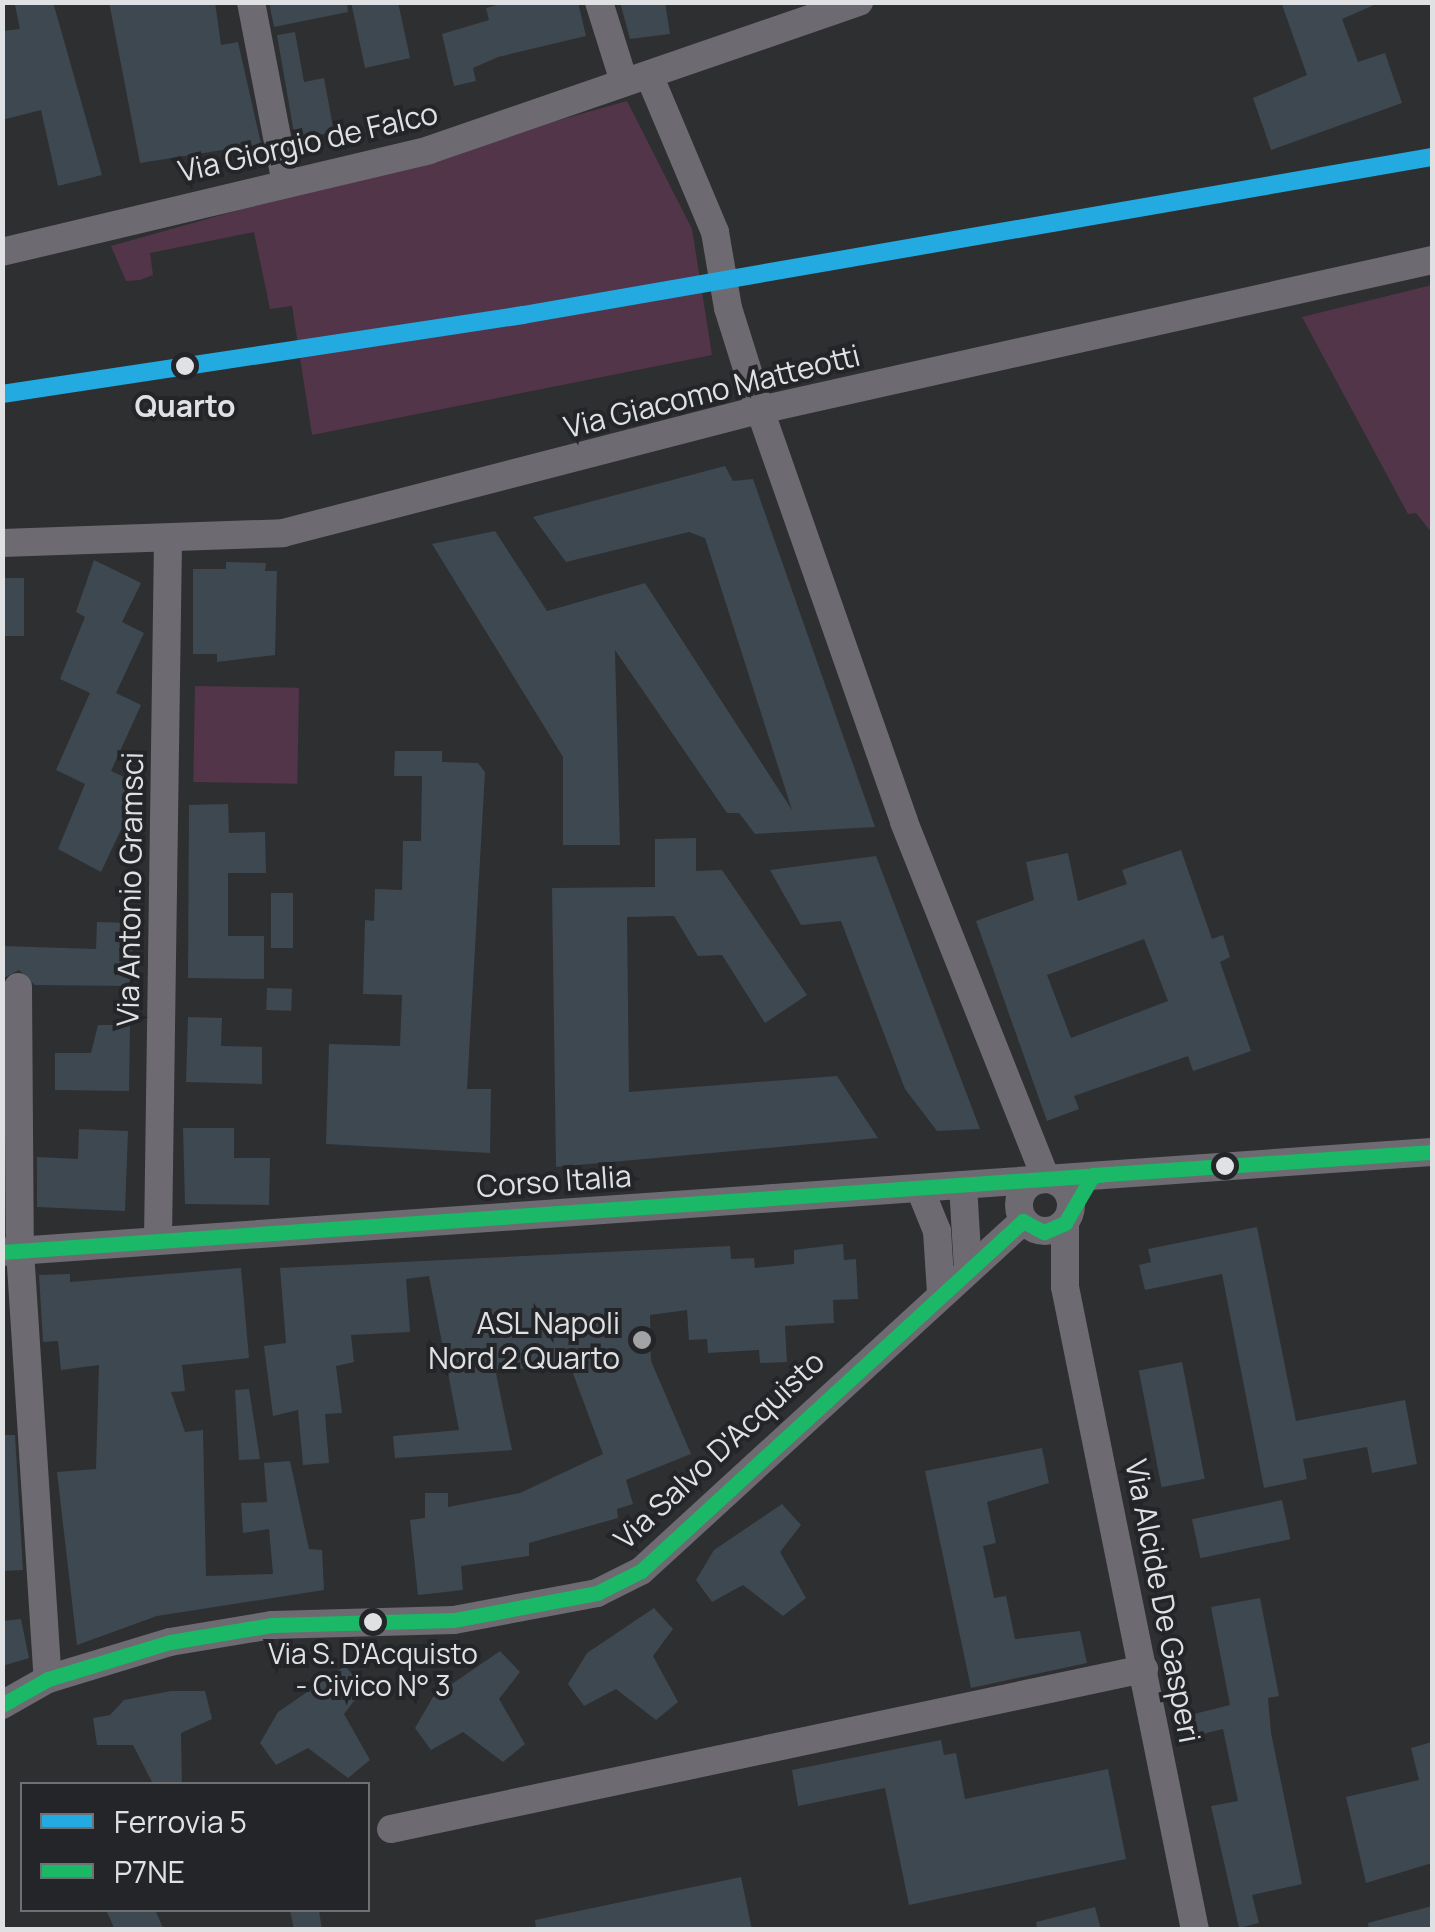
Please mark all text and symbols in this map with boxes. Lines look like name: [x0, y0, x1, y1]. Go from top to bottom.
street label: Via Giorgio de Falco: [175, 95, 441, 189]
street label: Via Giacomo Matteotti: [560, 337, 864, 445]
marker: Quarto: [168, 349, 202, 383]
place label: Quarto: [134, 388, 236, 424]
street label: Via Antonio Gramsci: [110, 752, 150, 1026]
unlabelled marker: [1215, 1156, 1235, 1176]
street label: Corso Italia: [475, 1158, 633, 1204]
place label: ASL Napoli Nord 2 Quarto: [428, 1305, 620, 1376]
marker: ASL Napoli Nord 2 Quarto: [629, 1327, 655, 1353]
street label: Via Salvo D'Acquisto: [607, 1343, 831, 1557]
street label: Via Alcide De Gasperi: [1118, 1456, 1208, 1746]
marker: Via S. D'Acquisto - Civico N° 3: [363, 1612, 383, 1632]
place label: Via S. D'Acquisto - Civico N° 3: [268, 1636, 478, 1702]
legend: [20, 1782, 370, 1912]
text: Ferrovia 5: [114, 1801, 247, 1842]
text: P7NE: [114, 1851, 185, 1892]

